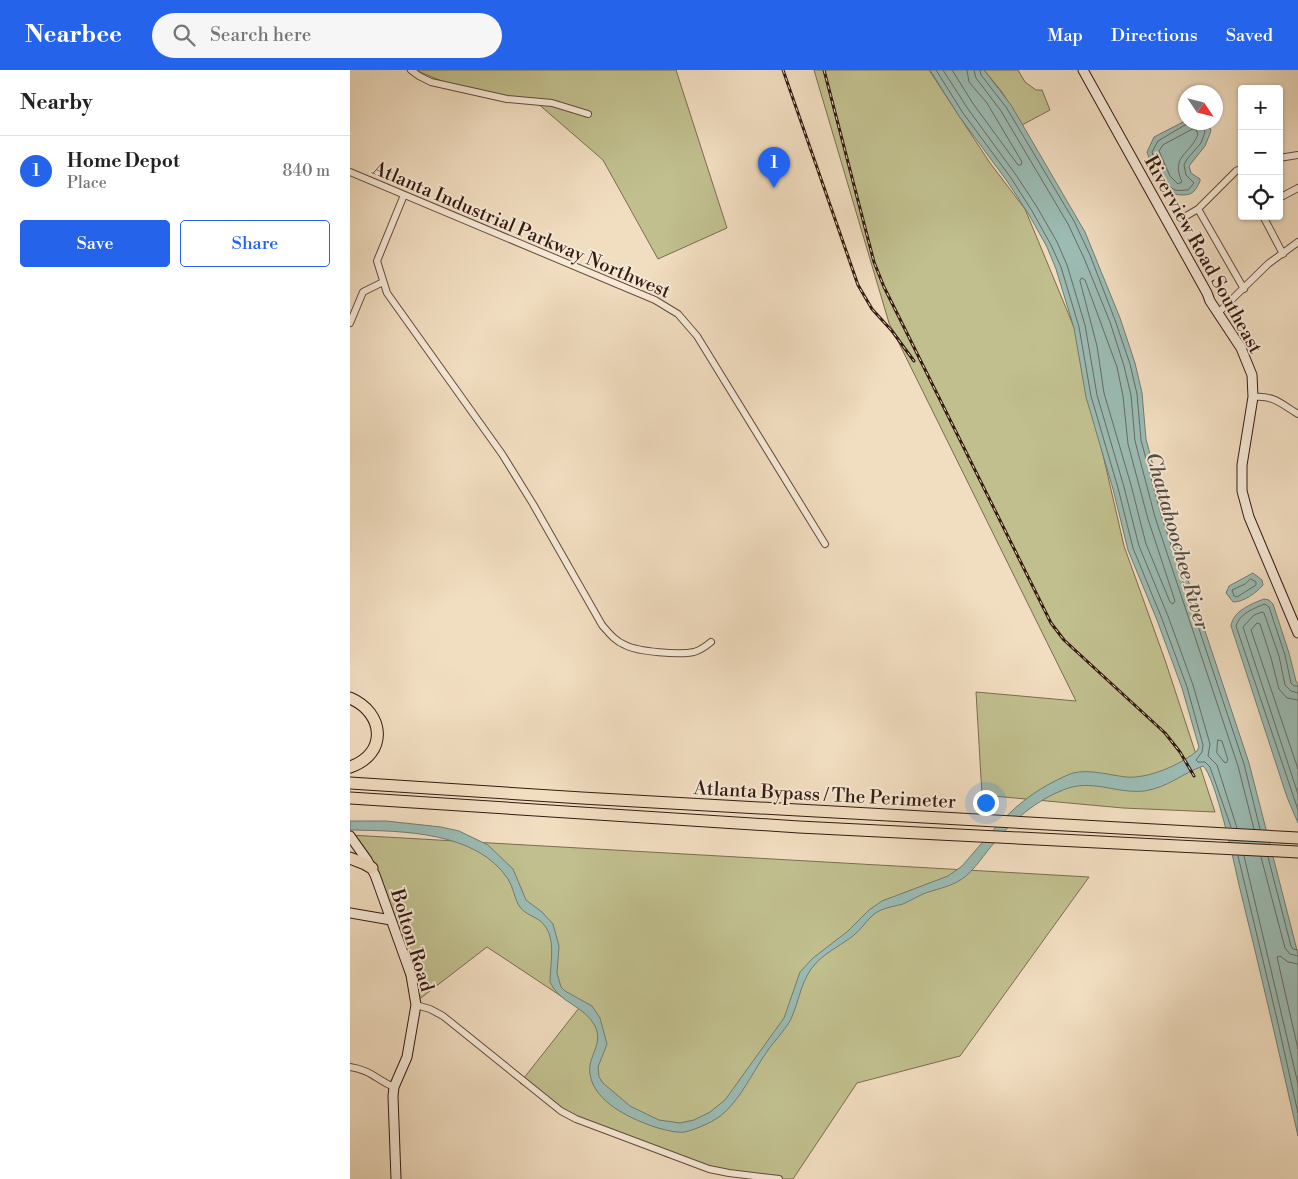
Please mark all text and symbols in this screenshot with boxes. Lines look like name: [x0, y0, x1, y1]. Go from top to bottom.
search box: [152, 13, 502, 58]
text: Nearbee: [25, 20, 122, 50]
icon: search: [170, 21, 198, 49]
text: Search here: [210, 23, 311, 47]
text: Map: [1047, 24, 1083, 47]
text: Directions: [1111, 24, 1198, 47]
text: Saved: [1226, 24, 1273, 47]
north arrow: [1178, 85, 1223, 130]
map controls: [1238, 85, 1283, 220]
button: +: [1238, 85, 1283, 130]
text: Nearby: [20, 90, 93, 116]
button: −: [1238, 130, 1283, 175]
pin: 1: [758, 147, 790, 188]
text: Home Depot: [67, 149, 180, 173]
street label: Riverview Road Southeast: [1139, 151, 1268, 358]
street label: Atlanta Industrial Parkway Northwest: [368, 156, 674, 304]
text: 1: [32, 161, 40, 181]
text: 840 m: [282, 161, 330, 181]
text: Place: [67, 173, 107, 193]
button: locate: [1238, 175, 1283, 220]
button: Save: [20, 220, 170, 267]
button: Share: [180, 220, 330, 267]
water label: Chattahoochee River: [1139, 450, 1214, 633]
street label: Atlanta Bypass / The Perimeter: [692, 776, 957, 814]
your location: [973, 790, 999, 816]
street label: Bolton Road: [385, 885, 439, 995]

